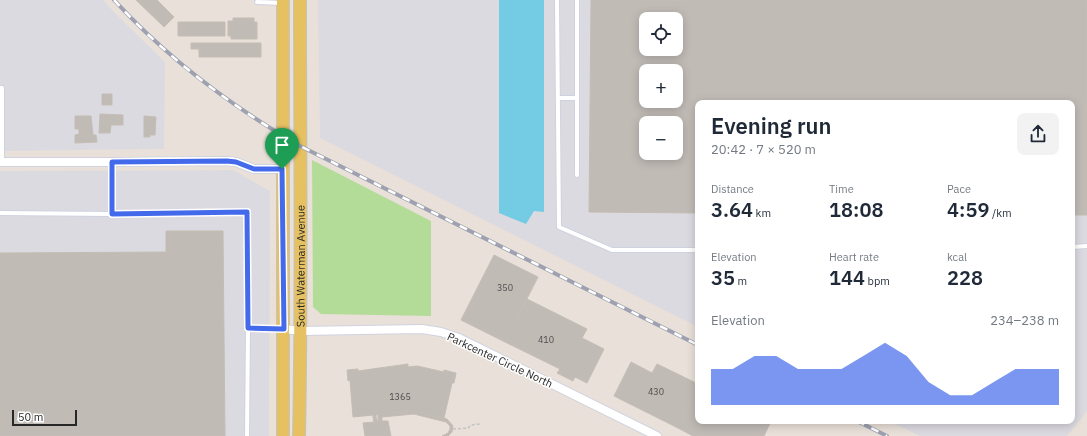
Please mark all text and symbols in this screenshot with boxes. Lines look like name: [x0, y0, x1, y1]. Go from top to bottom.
map controls: [639, 12, 683, 160]
button: locate: [639, 12, 683, 56]
button: +: [639, 64, 683, 108]
text: Evening run: [711, 111, 831, 140]
button: share: [1017, 113, 1059, 155]
button: −: [639, 116, 683, 160]
pin: [265, 128, 299, 169]
icon: arrive: [271, 134, 293, 156]
text: 20:42 · 7 × 520 m: [711, 141, 816, 158]
text: Distance: [711, 182, 754, 196]
text: Time: [829, 182, 854, 196]
text: Pace: [947, 182, 971, 196]
text: 3.64: [711, 196, 753, 223]
text: 18:08: [829, 196, 883, 223]
text: 4:59: [947, 196, 989, 223]
street label: South Waterman Avenue: [293, 205, 308, 327]
text: km: [753, 206, 771, 220]
text: /km: [989, 206, 1012, 220]
text: Elevation: [711, 250, 757, 264]
text: Heart rate: [829, 250, 879, 264]
text: kcal: [947, 250, 967, 264]
text: 35: [711, 264, 735, 291]
text: 144: [829, 264, 865, 291]
text: 228: [947, 264, 983, 291]
text: m: [735, 274, 747, 288]
text: bpm: [865, 274, 890, 288]
house number: 350: [497, 282, 513, 293]
text: Elevation: [711, 312, 765, 329]
text: 234–238 m: [990, 312, 1059, 329]
street label: Parkcenter Circle North: [445, 329, 555, 391]
house number: 410: [538, 334, 554, 345]
house number: 430: [648, 386, 664, 397]
house number: 1365: [389, 391, 411, 402]
scale bar: [12, 408, 77, 427]
text: 50 m: [18, 410, 43, 424]

